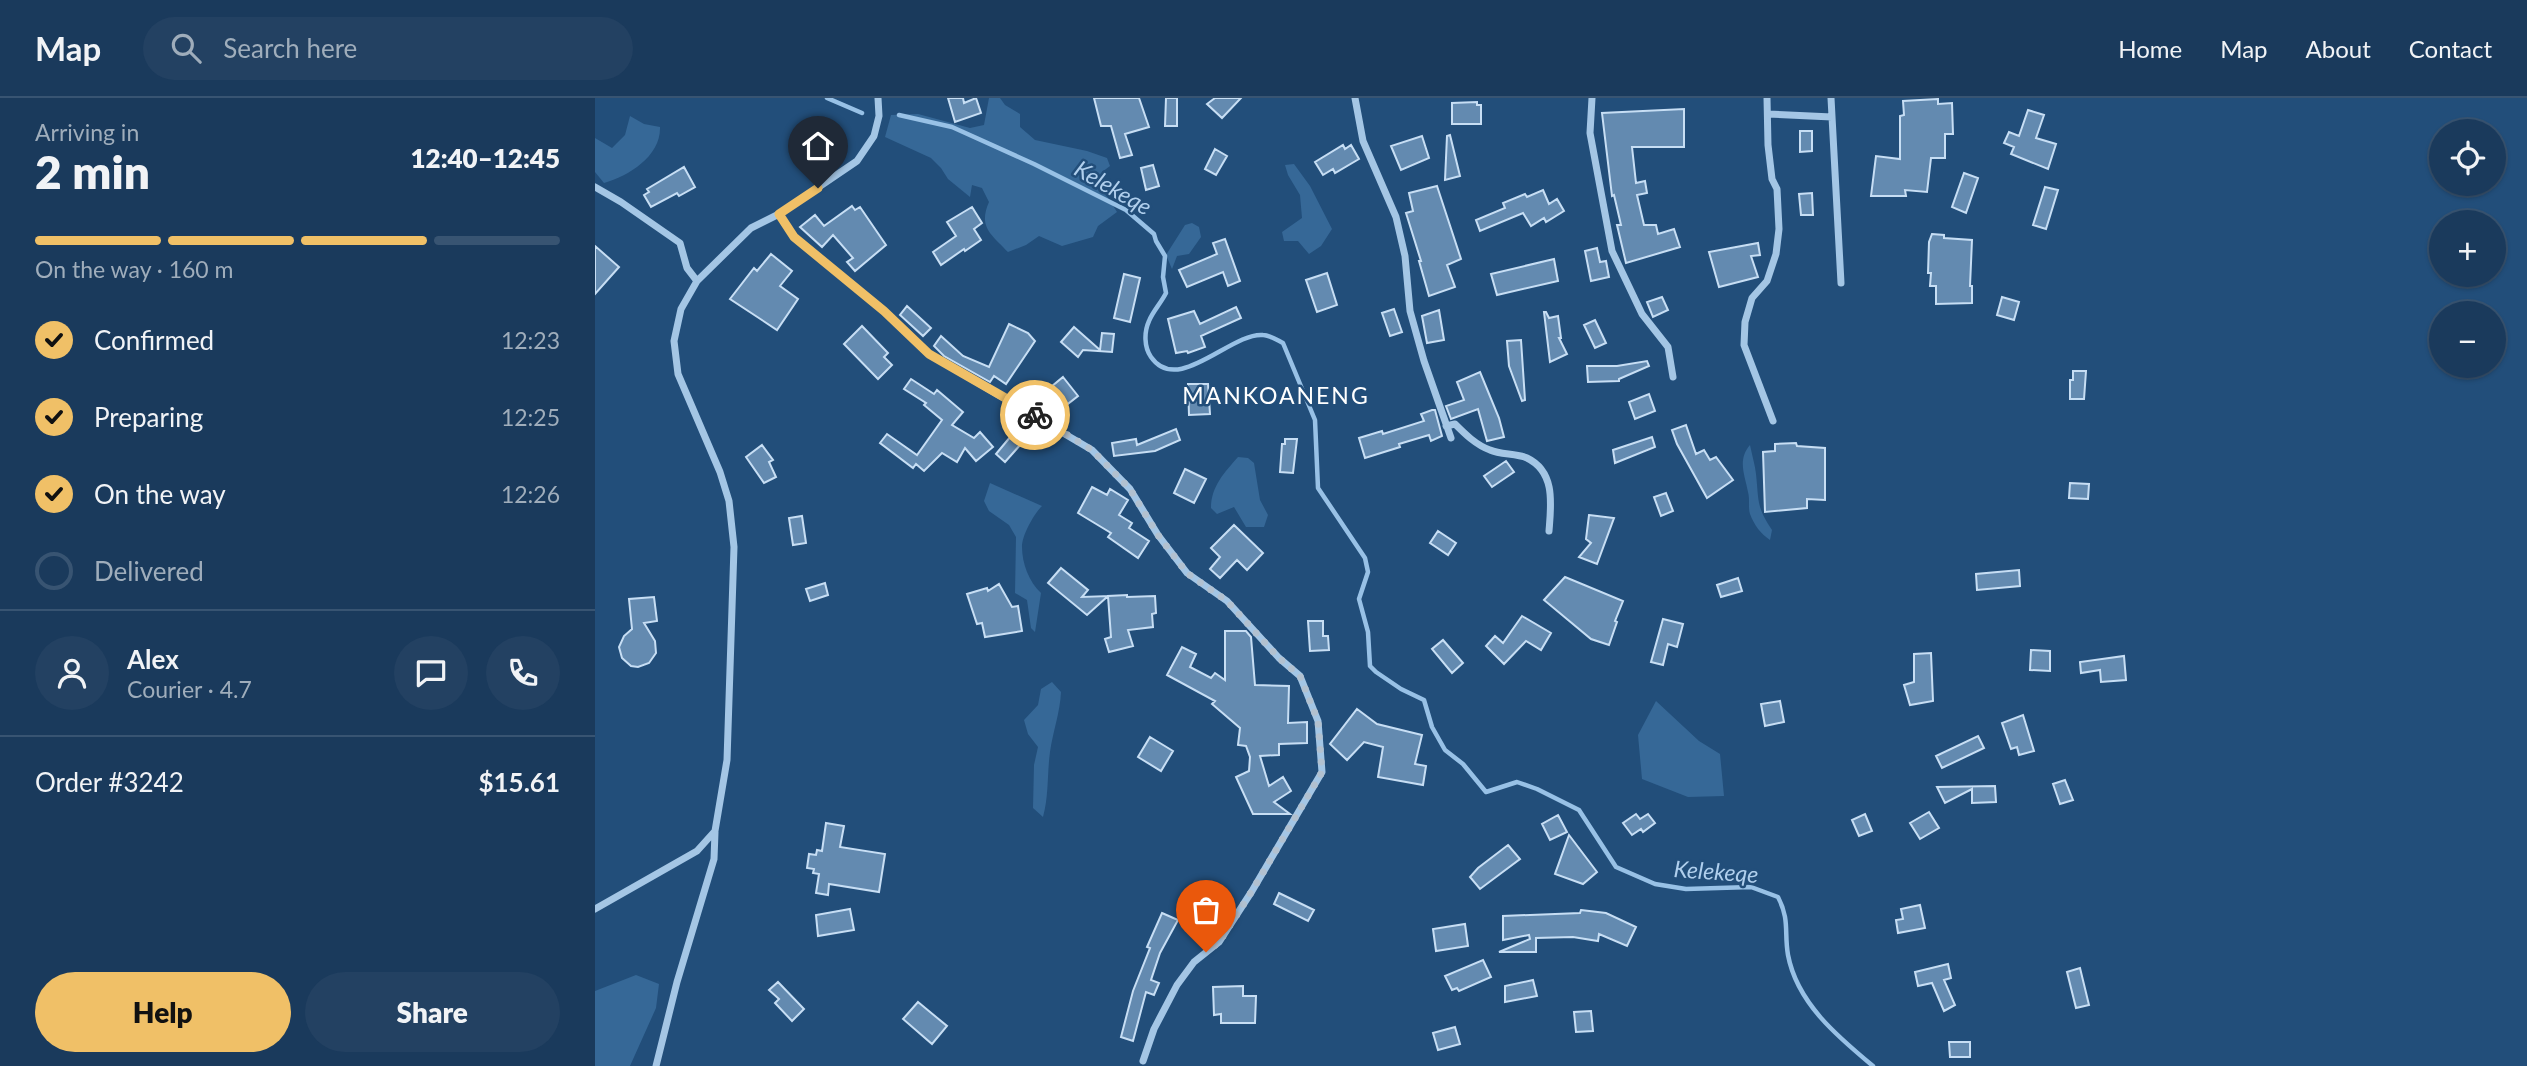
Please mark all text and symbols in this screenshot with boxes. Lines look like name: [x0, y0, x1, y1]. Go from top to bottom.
search box: [143, 17, 633, 80]
text: Map: [35, 28, 101, 68]
icon: search: [167, 29, 205, 67]
text: Search here: [223, 32, 357, 64]
text: Home: [2118, 34, 2182, 63]
text: Map: [2220, 34, 2268, 63]
text: About: [2306, 34, 2371, 63]
text: Contact: [2409, 34, 2492, 63]
pin: [788, 116, 848, 188]
text: Arriving in: [35, 118, 139, 146]
map controls: [2429, 119, 2506, 378]
button: locate: [2429, 119, 2506, 196]
icon: home: [799, 127, 837, 165]
text: 12:40–12:45: [410, 142, 560, 174]
text: 2 min: [35, 144, 150, 199]
water label: Kelekeqe: [1070, 154, 1157, 220]
button: +: [2429, 210, 2506, 287]
text: On the way · 160 m: [35, 255, 234, 283]
button: −: [2429, 301, 2506, 378]
icon: check: [35, 321, 73, 359]
text: Confirmed: [94, 324, 214, 356]
text: 12:23: [501, 326, 560, 354]
courier: [1000, 380, 1070, 450]
district label: MANKOANENG: [1182, 381, 1370, 409]
icon: bike: [1016, 396, 1054, 434]
icon: check: [35, 398, 73, 436]
text: Preparing: [94, 401, 203, 433]
text: 12:25: [501, 403, 560, 431]
icon: check: [35, 475, 73, 513]
text: On the way: [94, 478, 226, 510]
text: 12:26: [501, 480, 560, 508]
text: Delivered: [94, 555, 204, 587]
button: person: [35, 636, 109, 710]
button: chat: [394, 636, 468, 710]
button: phone: [486, 636, 560, 710]
text: Alex: [127, 643, 179, 675]
text: Courier · 4.7: [127, 675, 252, 703]
text: Order #3242: [35, 766, 184, 798]
text: $15.61: [478, 766, 560, 798]
water label: Kelekeqe: [1673, 854, 1759, 888]
pin: [1176, 880, 1236, 952]
icon: bag: [1187, 891, 1225, 929]
button: Help: [35, 972, 291, 1052]
button: Share: [305, 972, 560, 1052]

